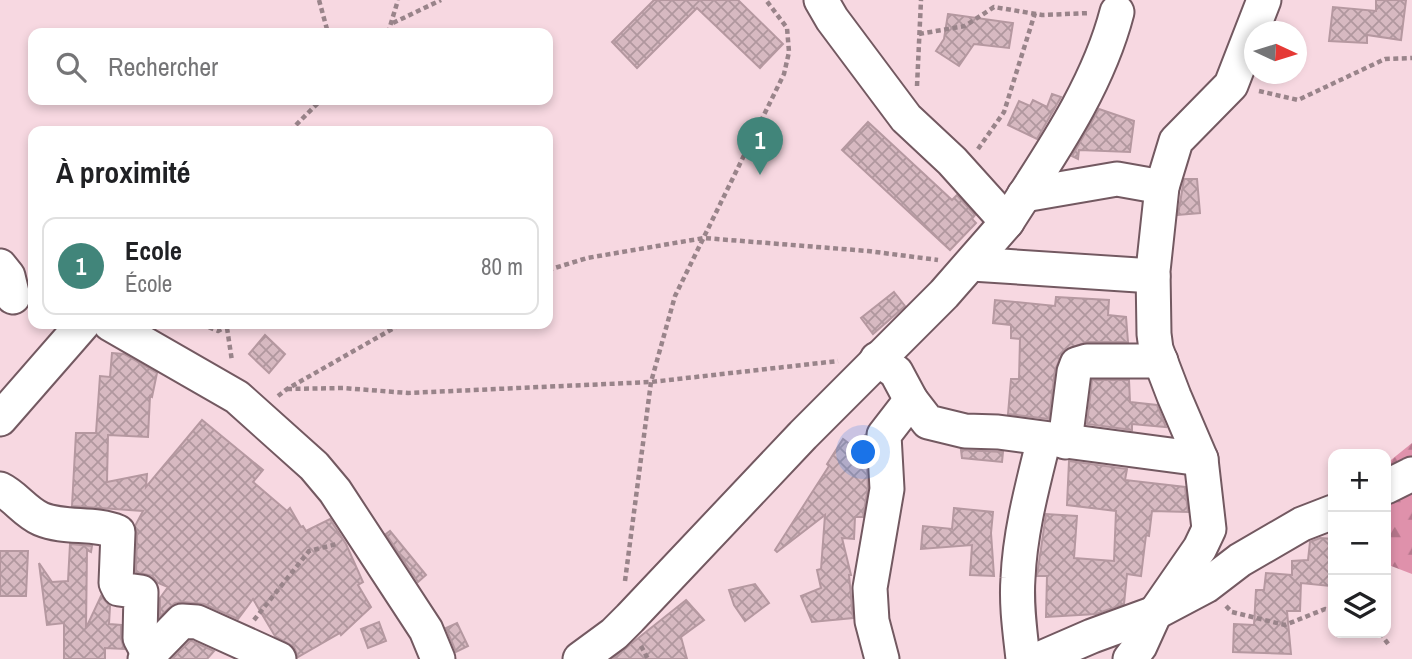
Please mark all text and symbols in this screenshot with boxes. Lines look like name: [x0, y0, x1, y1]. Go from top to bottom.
north arrow: [1244, 21, 1307, 84]
search box: [28, 28, 553, 105]
icon: search: [52, 48, 90, 86]
text: Rechercher: [108, 49, 218, 84]
pin: 1: [737, 117, 783, 175]
text: À proximité: [56, 152, 190, 192]
text: Ecole: [125, 233, 182, 268]
text: 1: [76, 251, 86, 282]
text: 80 m: [481, 251, 523, 282]
text: École: [125, 268, 172, 299]
your location: [846, 435, 880, 469]
map controls: [1328, 449, 1391, 638]
button: +: [1328, 449, 1391, 512]
button: −: [1328, 512, 1391, 575]
button: layers: [1328, 575, 1391, 638]

